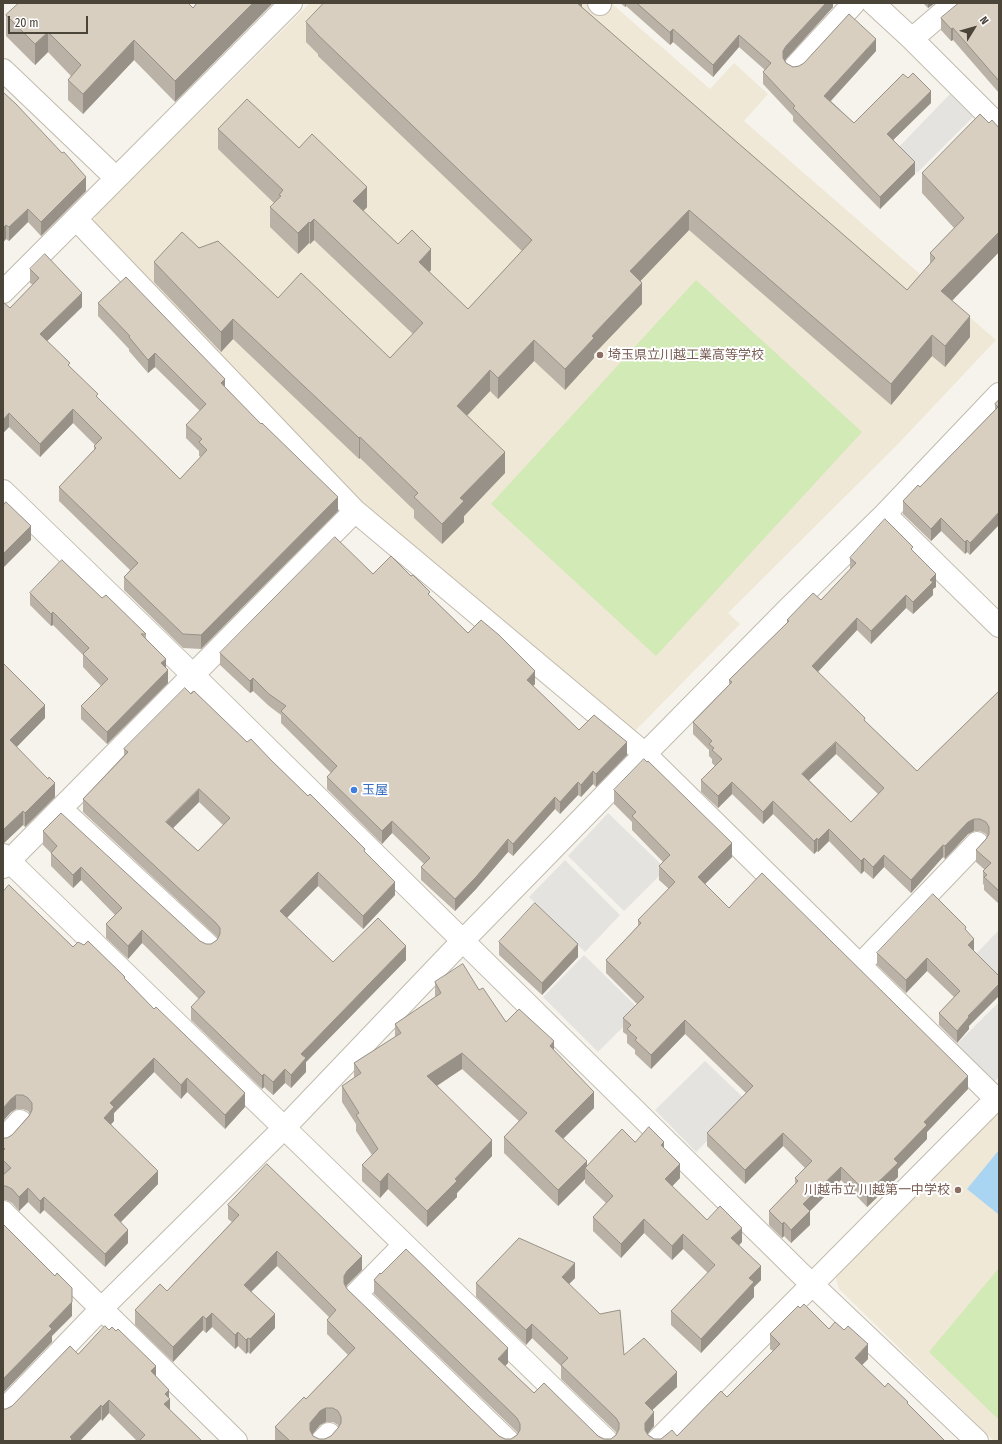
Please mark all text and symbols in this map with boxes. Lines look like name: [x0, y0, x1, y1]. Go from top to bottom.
scale bar: [10, 8, 90, 34]
north arrow: [954, 8, 994, 48]
text: N: [977, 14, 991, 27]
text: 20 m: [15, 16, 39, 30]
place label: 埼玉県立川越工業高等学校: [608, 347, 764, 363]
marker: 埼玉県立川越工業高等学校: [595, 350, 605, 360]
place label: 玉屋: [362, 782, 388, 798]
marker: 玉屋: [349, 785, 359, 795]
place label: 川越市立 川越第一中学校: [804, 1182, 950, 1198]
marker: 川越市立 川越第一中学校: [953, 1185, 963, 1195]

